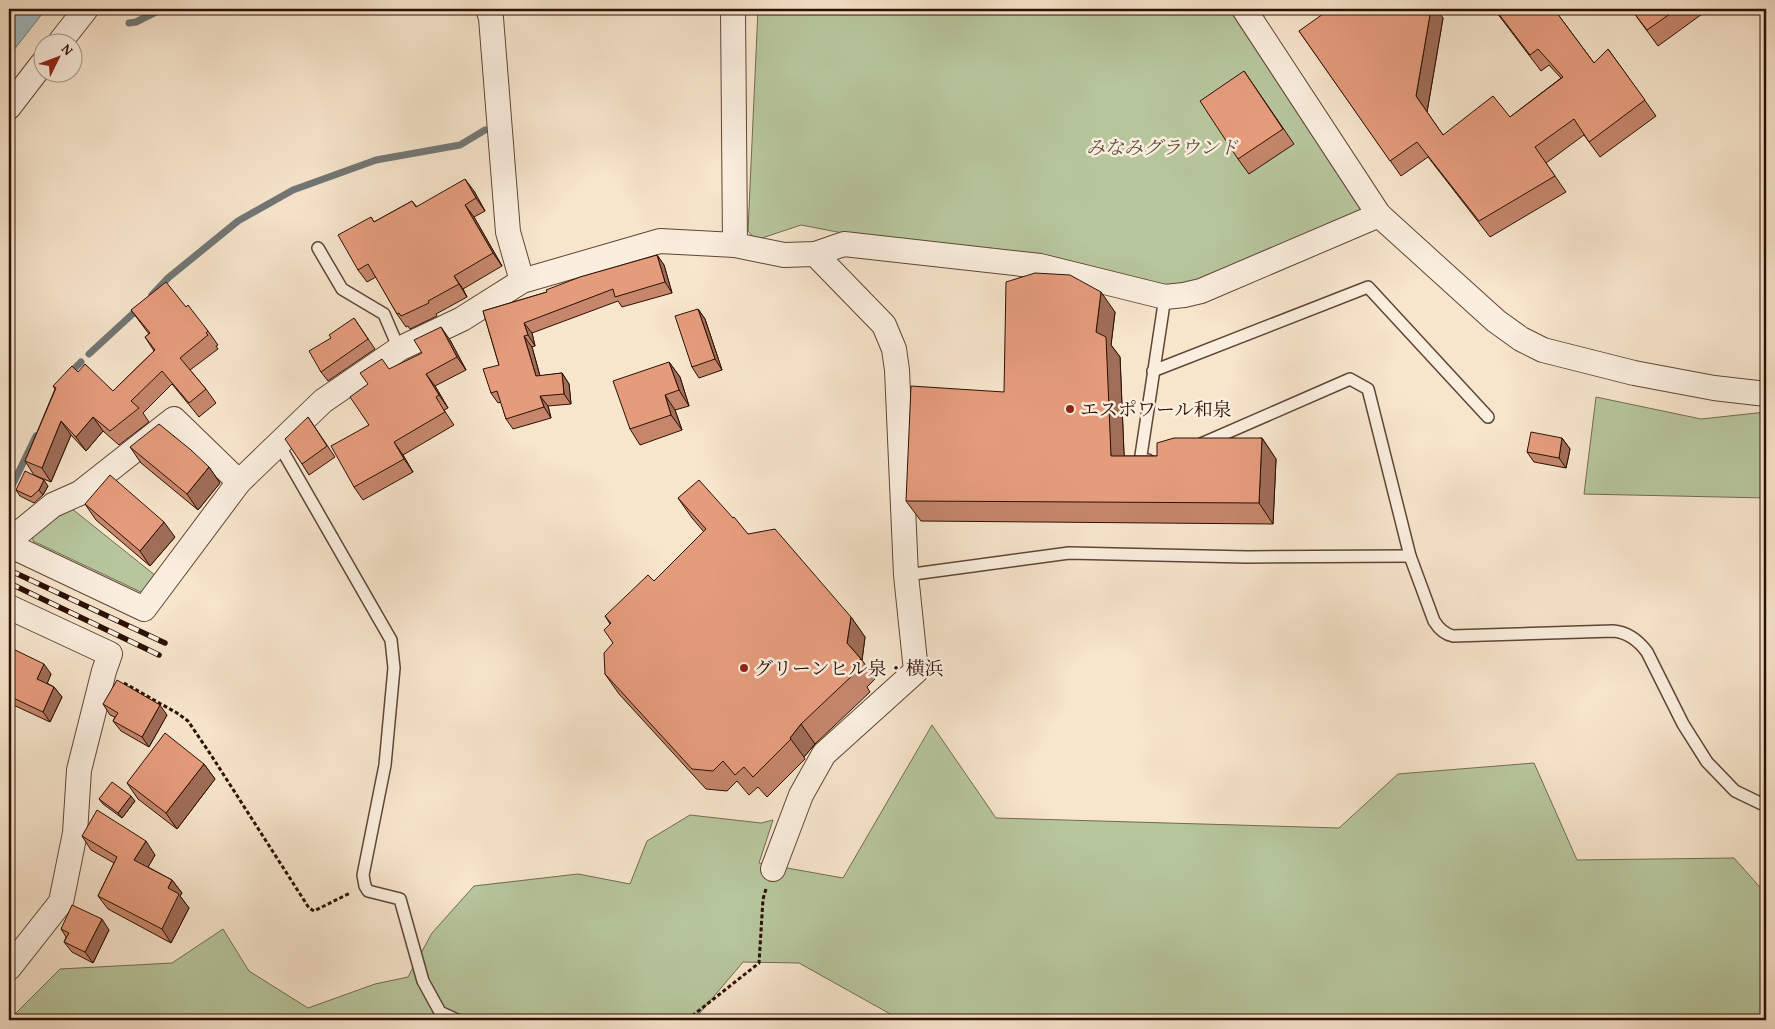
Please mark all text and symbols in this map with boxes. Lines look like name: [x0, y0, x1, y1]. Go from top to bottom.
north arrow: [32, 32, 82, 82]
text: N: [57, 39, 79, 60]
park label: みなみグラウンド: [1086, 133, 1239, 161]
place label: エスポワール和泉: [1080, 395, 1232, 423]
marker: エスポワール和泉: [1064, 403, 1076, 415]
place label: グリーンヒル泉・横浜: [754, 654, 944, 682]
marker: グリーンヒル泉・横浜: [738, 662, 750, 674]

